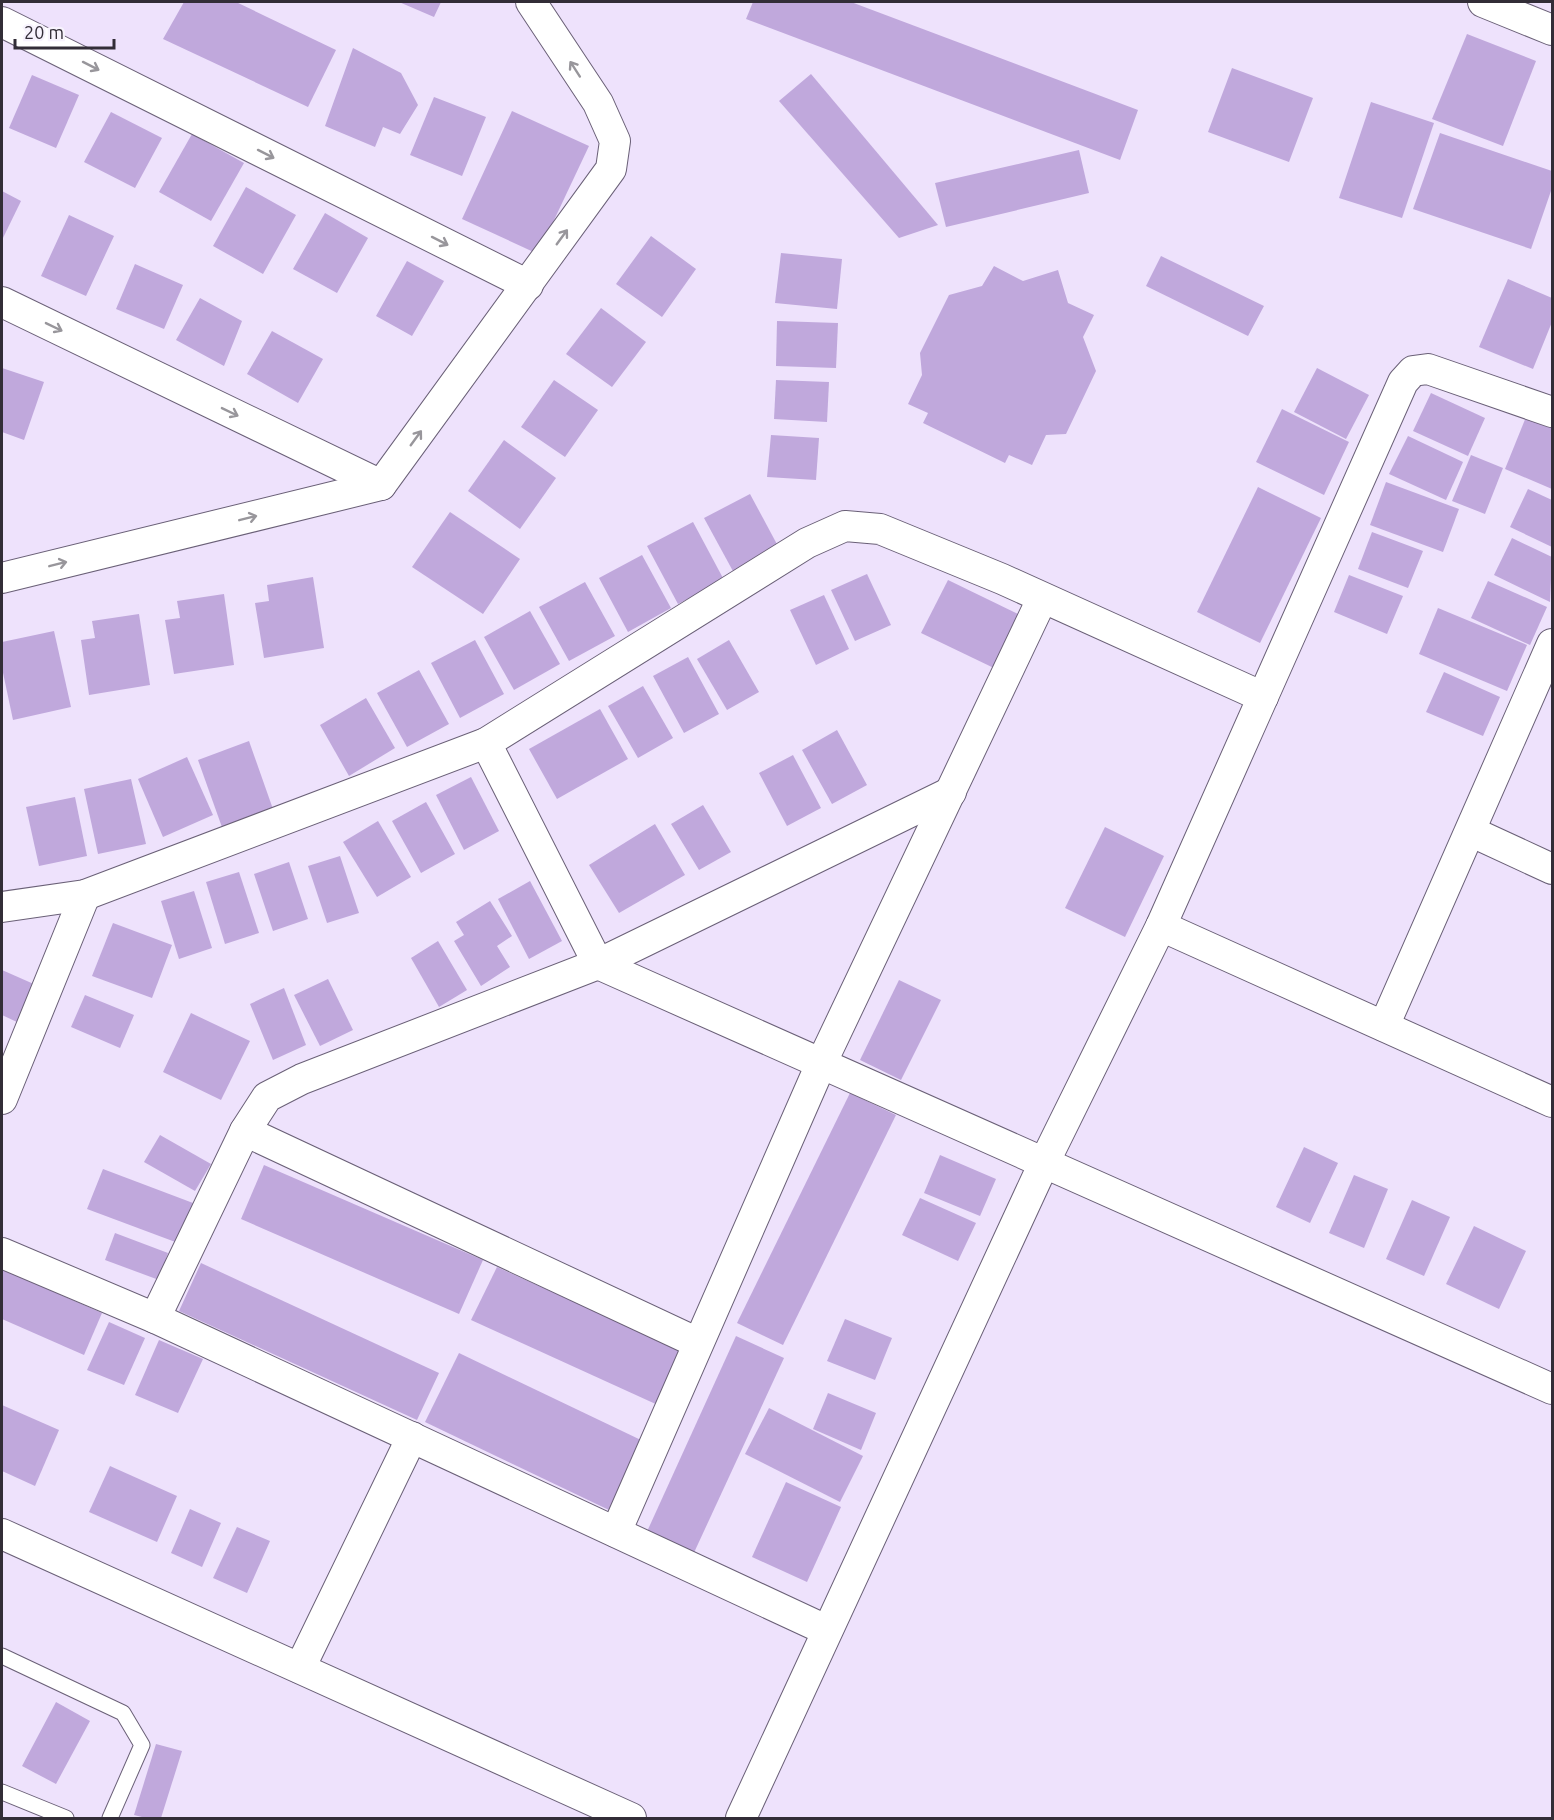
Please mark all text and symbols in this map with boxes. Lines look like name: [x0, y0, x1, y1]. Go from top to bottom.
scale bar: [15, 12, 114, 50]
text: 20 m: [24, 22, 64, 42]
one-way arrow: [569, 60, 582, 77]
one-way arrow: [82, 61, 100, 73]
one-way arrow: [256, 148, 274, 160]
one-way arrow: [556, 230, 568, 246]
one-way arrow: [431, 236, 449, 247]
one-way arrow: [45, 322, 63, 334]
one-way arrow: [220, 406, 238, 418]
one-way arrow: [409, 430, 422, 446]
one-way arrow: [238, 511, 257, 523]
one-way arrow: [48, 558, 67, 570]

